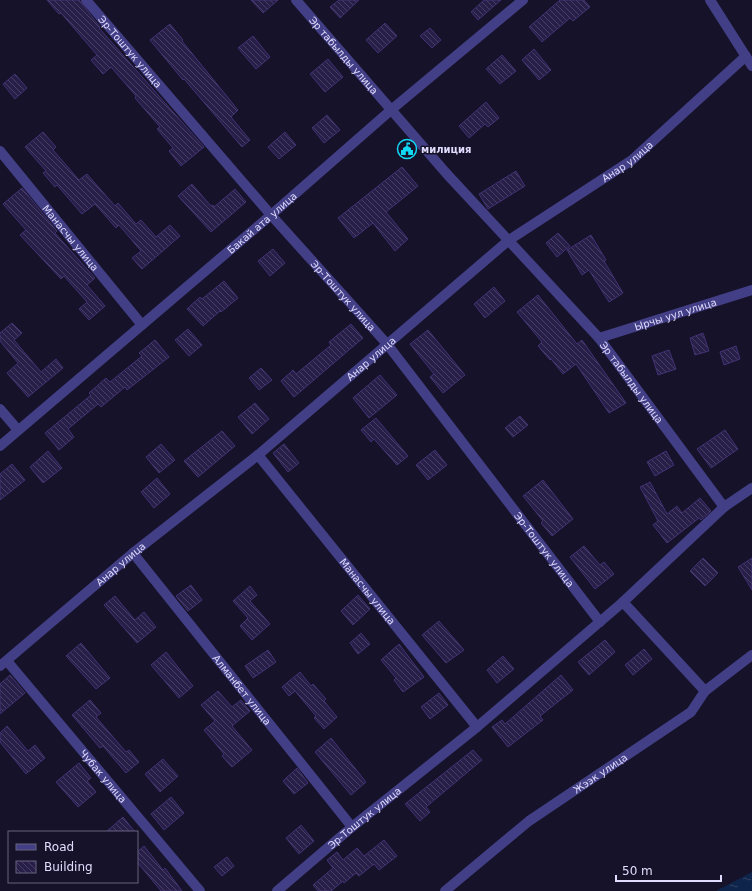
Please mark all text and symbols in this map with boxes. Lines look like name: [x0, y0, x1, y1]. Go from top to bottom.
street label: Эр-Тоштук улица: [96, 14, 164, 90]
street label: Эр табылды улица: [307, 15, 380, 96]
public building icon: милиция: [396, 138, 418, 160]
street label: Анар улица: [600, 139, 655, 184]
place label: милиция: [421, 144, 471, 155]
street label: Бакай ата улица: [225, 190, 299, 256]
street label: Манасчы улица: [40, 203, 101, 273]
street label: Эр-Тоштук улица: [309, 258, 378, 333]
street label: Ырчы уул улица: [633, 296, 718, 333]
street label: Анар улица: [345, 335, 398, 383]
street label: Эр табылды улица: [598, 340, 665, 426]
street label: Эр-Тоштук улица: [512, 510, 576, 589]
street label: Анар улица: [94, 540, 148, 588]
street label: Манасчы улица: [337, 556, 397, 627]
street label: Алманбет улица: [211, 653, 273, 727]
street label: Чубак улица: [78, 747, 128, 805]
street label: Жээк улица: [571, 752, 629, 796]
street label: Эр-Тоштук улица: [326, 785, 403, 851]
legend: [8, 831, 138, 883]
text: Road: [44, 840, 74, 854]
scale bar: [616, 857, 721, 883]
text: Building: [44, 860, 93, 874]
text: 50 m: [622, 864, 653, 878]

